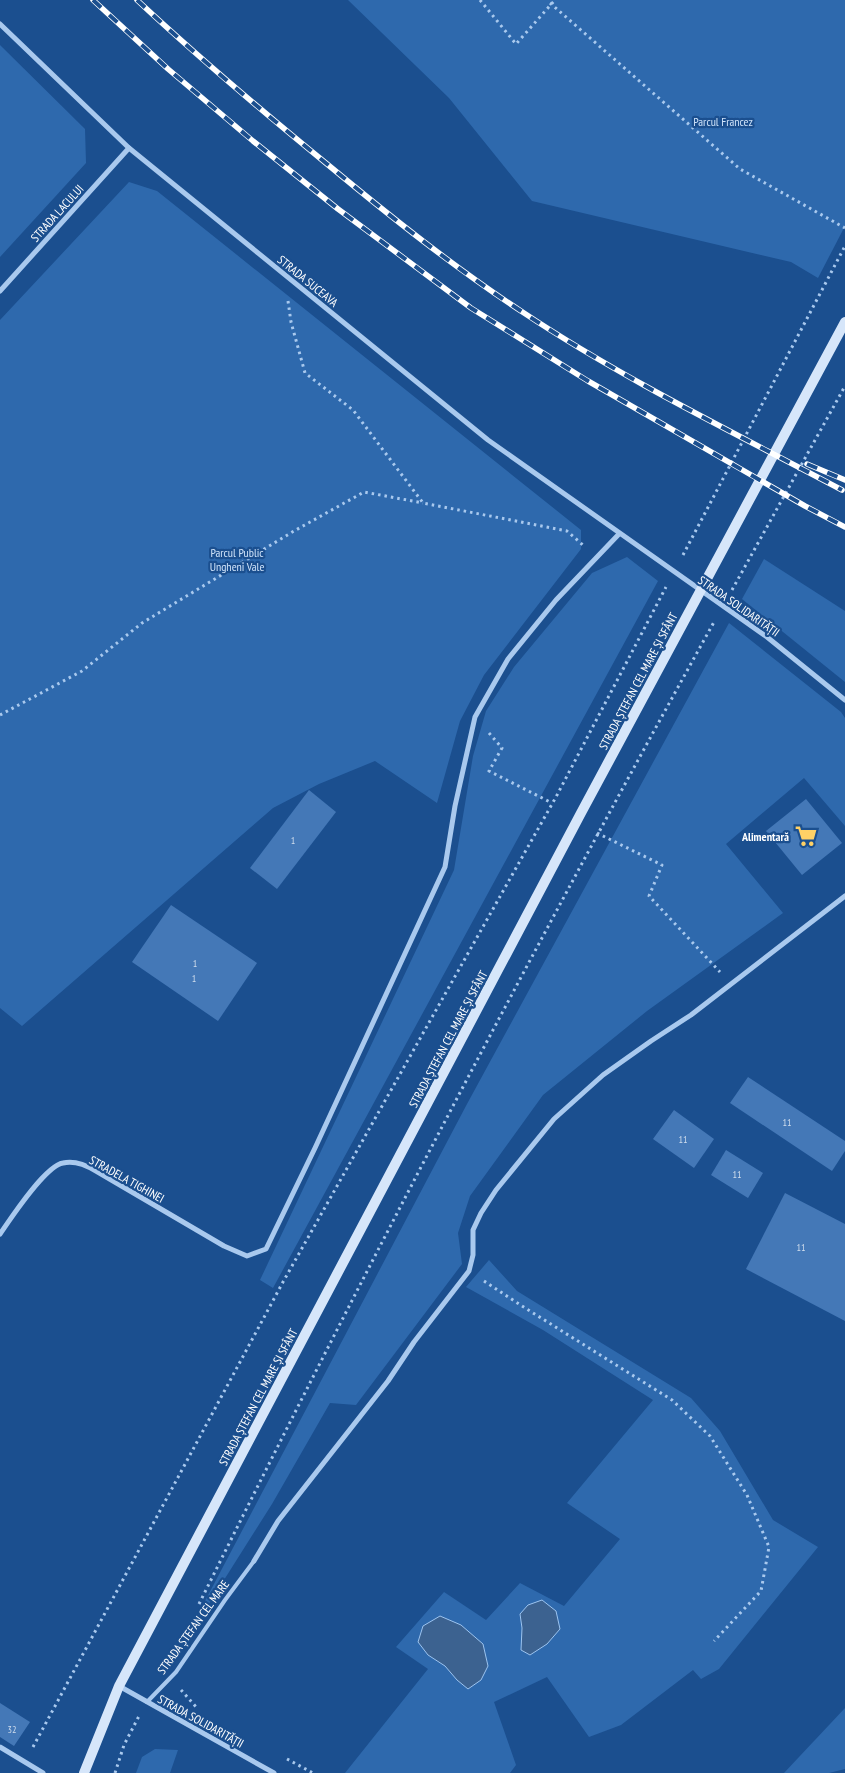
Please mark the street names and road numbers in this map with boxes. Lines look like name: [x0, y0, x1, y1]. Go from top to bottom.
street label: STRADA LACULUI: [27, 181, 87, 245]
street label: STRADA SUCEAVA: [275, 252, 342, 310]
street label: STRADA SOLIDARITĂȚII: [695, 572, 783, 640]
street label: STRADA ȘTEFAN CEL MARE ȘI SFÂNT: [595, 609, 681, 752]
street label: STRADA ȘTEFAN CEL MARE ȘI SFÂNT: [405, 967, 491, 1110]
street label: STRADELA TIGHINEI: [87, 1152, 167, 1206]
street label: STRADA ȘTEFAN CEL MARE ȘI SFÂNT: [215, 1325, 301, 1468]
street label: STRADA ȘTEFAN CEL MARE: [154, 1577, 232, 1677]
street label: STRADA SOLIDARITĂȚII: [155, 1691, 247, 1751]

